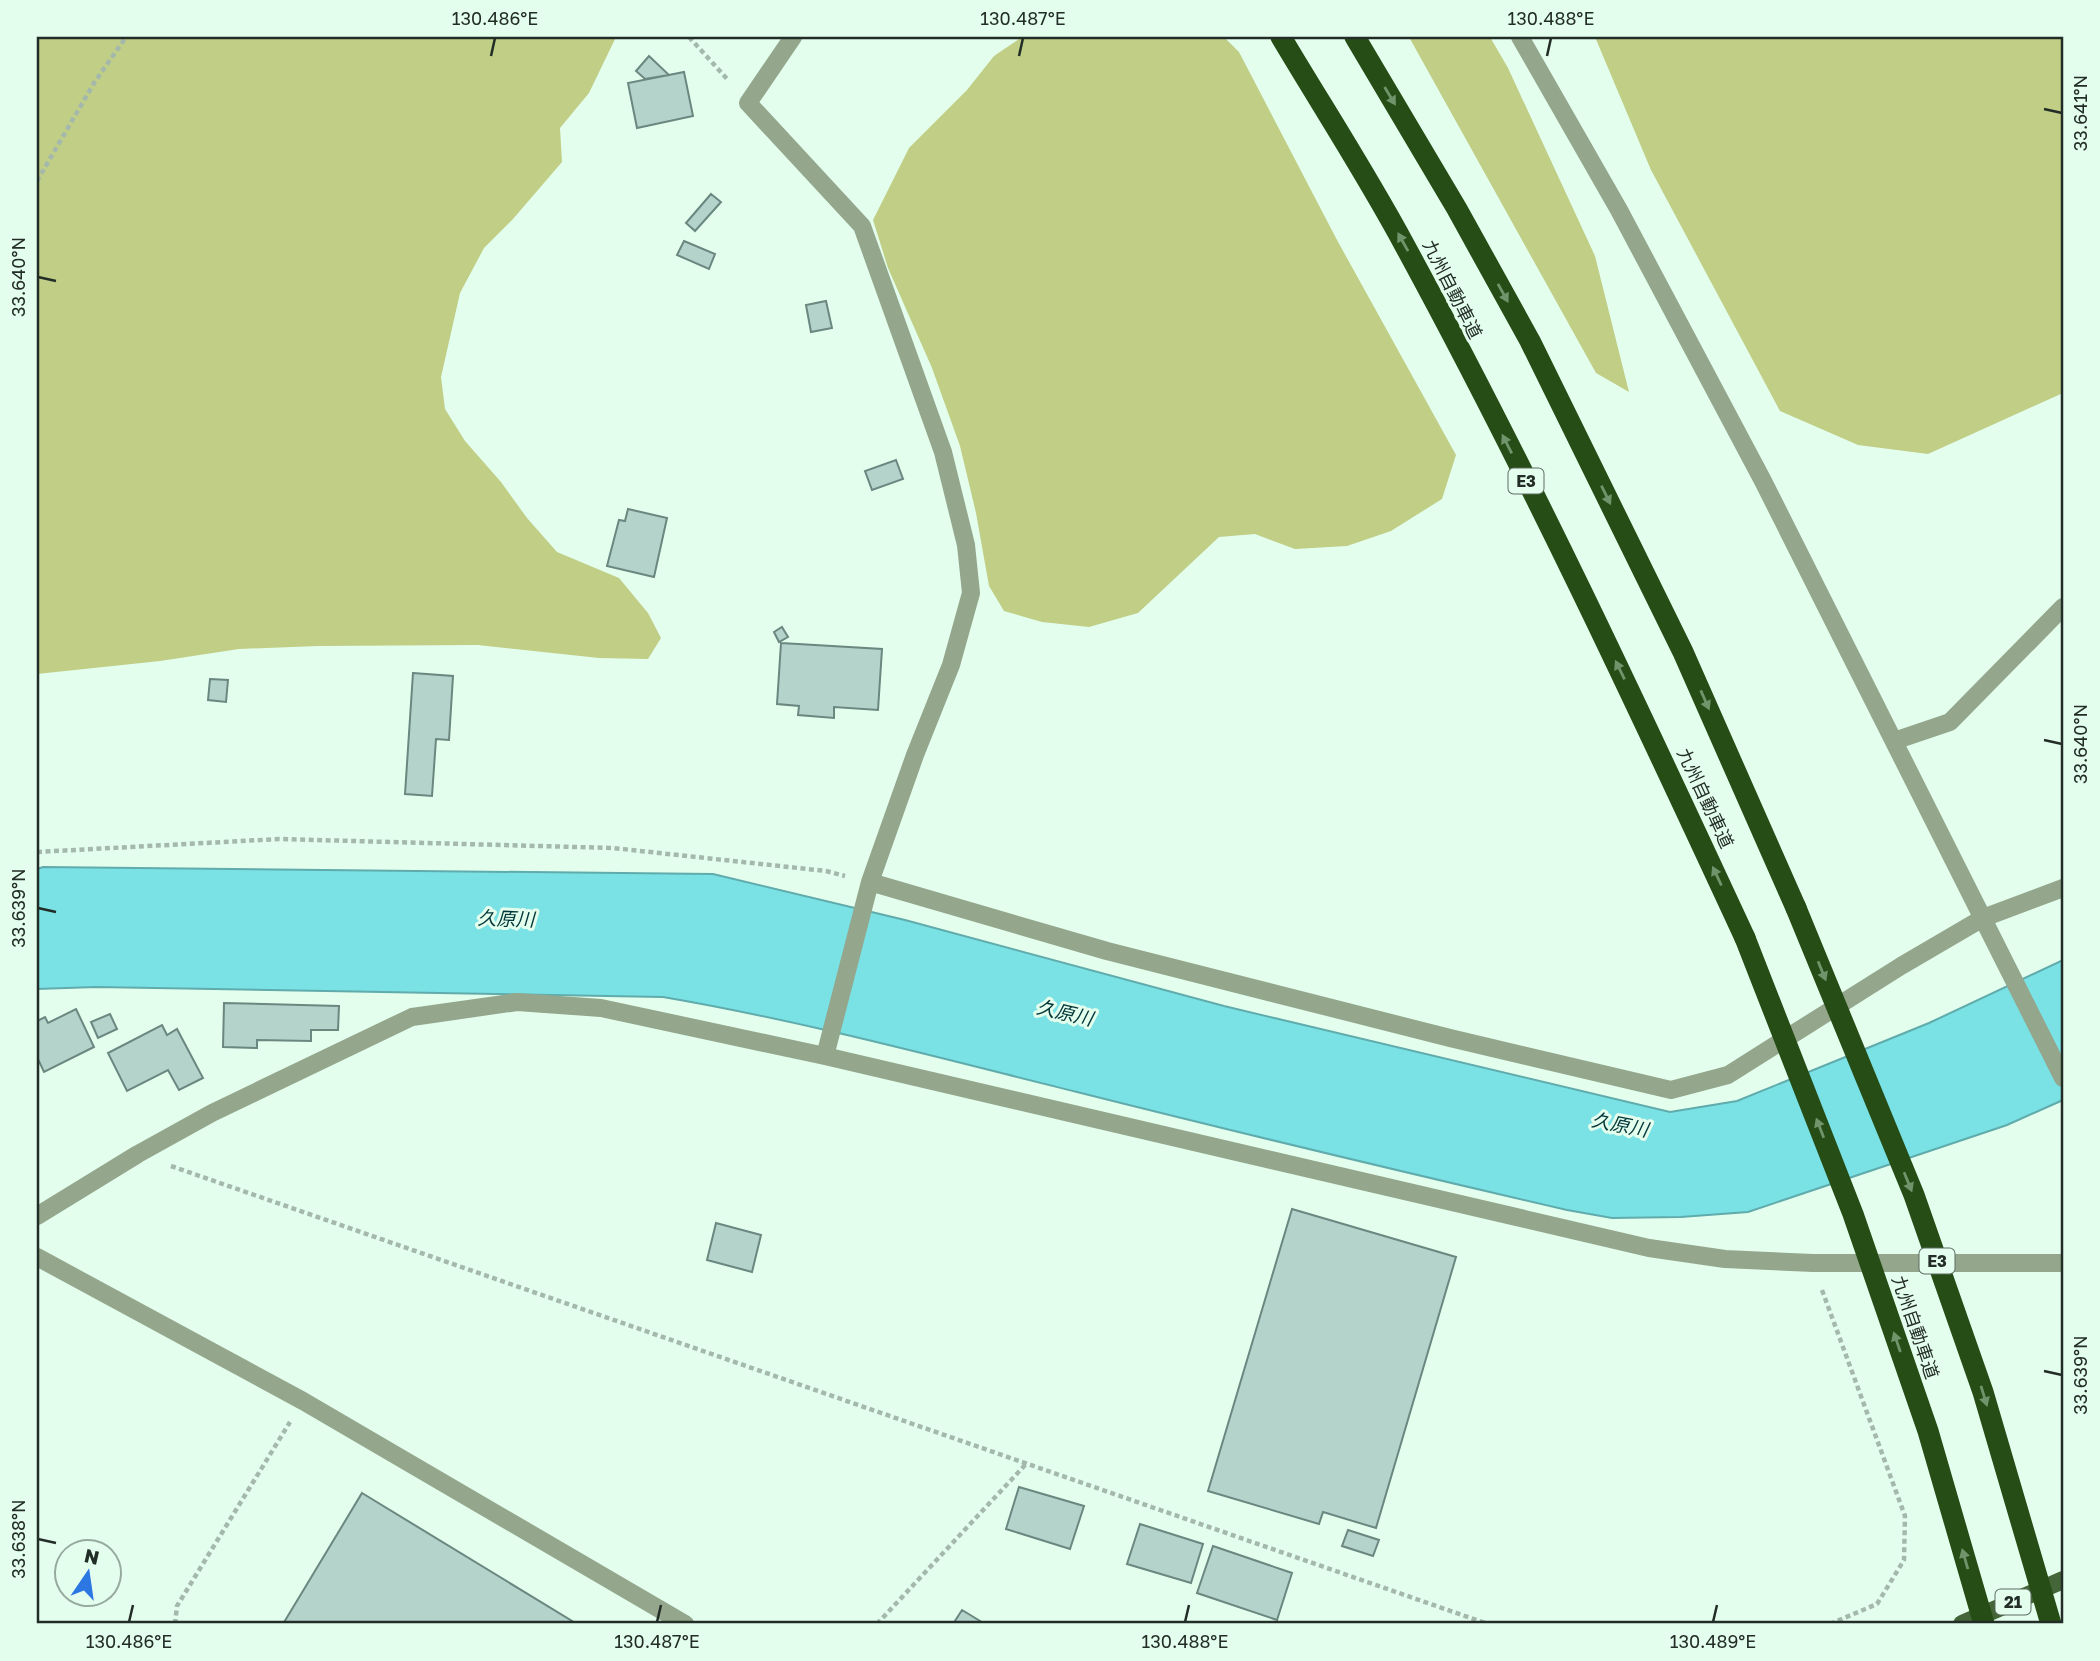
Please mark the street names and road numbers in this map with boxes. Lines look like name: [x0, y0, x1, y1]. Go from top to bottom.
street label: 九州自動車道: [1419, 236, 1487, 342]
road number: E3: [1508, 468, 1544, 494]
street label: 九州自動車道: [1673, 744, 1739, 852]
road number: E3: [1920, 1248, 1954, 1274]
street label: 九州自動車道: [1888, 1272, 1944, 1382]
road number: 21: [1996, 1590, 2030, 1614]

